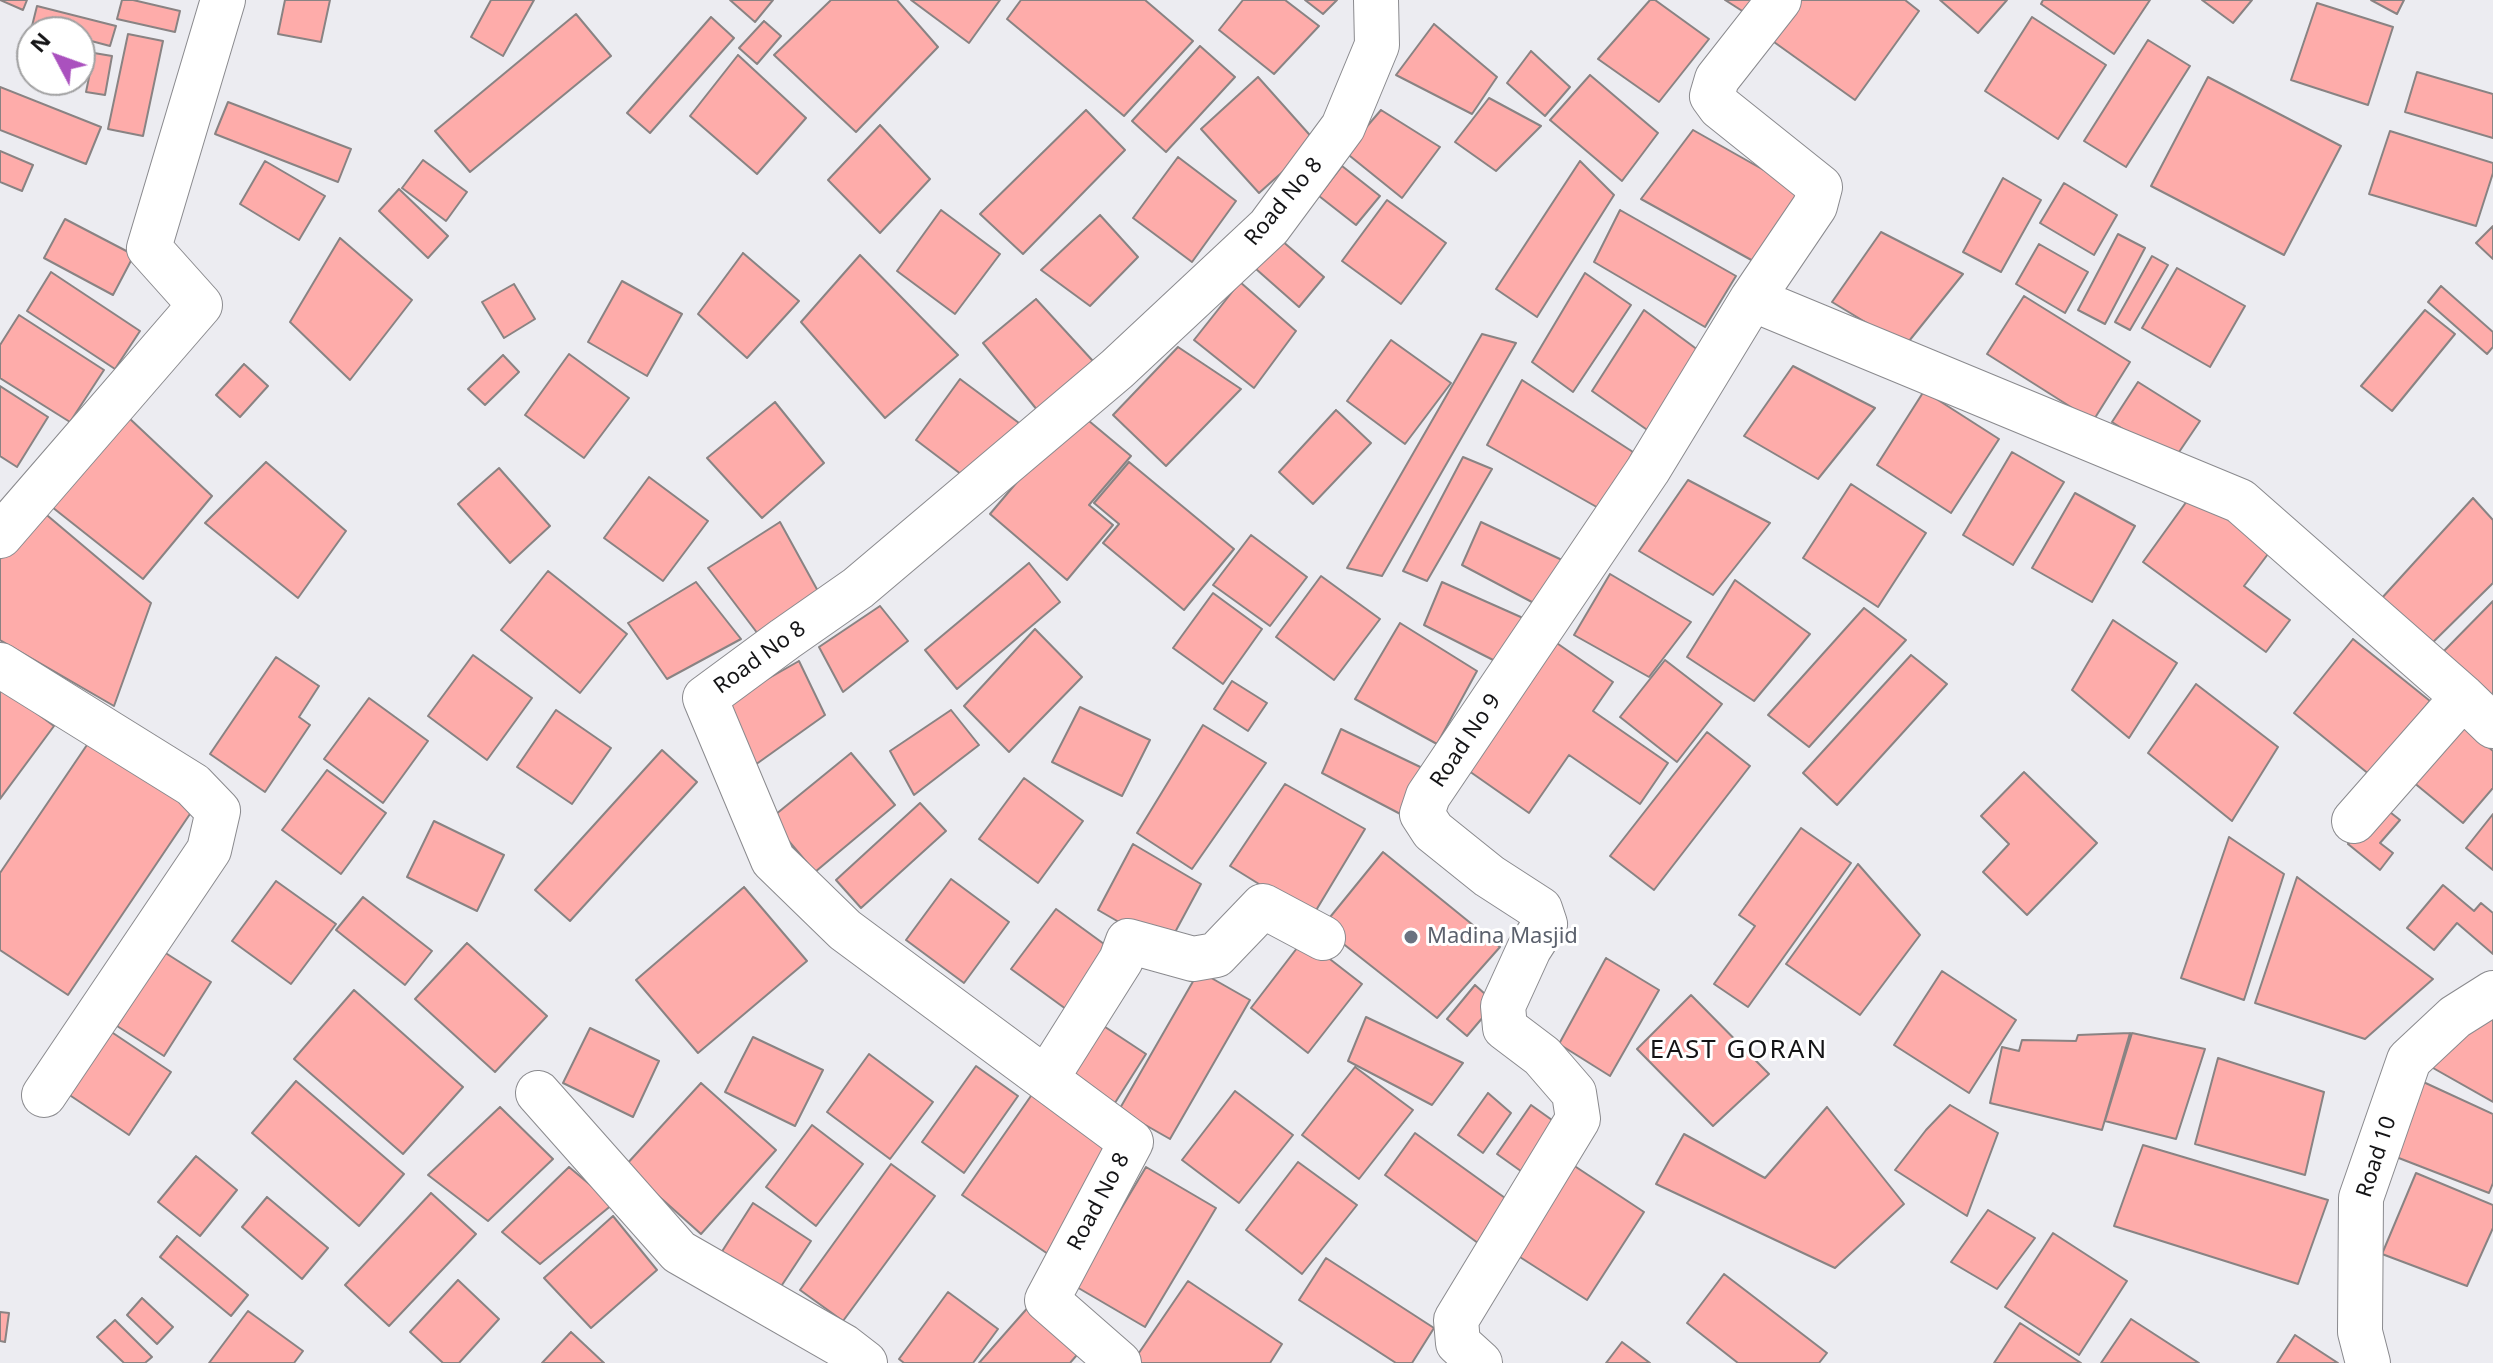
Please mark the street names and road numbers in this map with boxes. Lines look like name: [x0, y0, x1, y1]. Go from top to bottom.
street label: Road No 8: [1240, 153, 1328, 251]
street label: Road No 8: [709, 616, 811, 700]
street label: Road No 9: [1425, 689, 1507, 793]
street label: Road 10: [2352, 1113, 2402, 1201]
street label: Road No 8: [1062, 1149, 1136, 1255]

